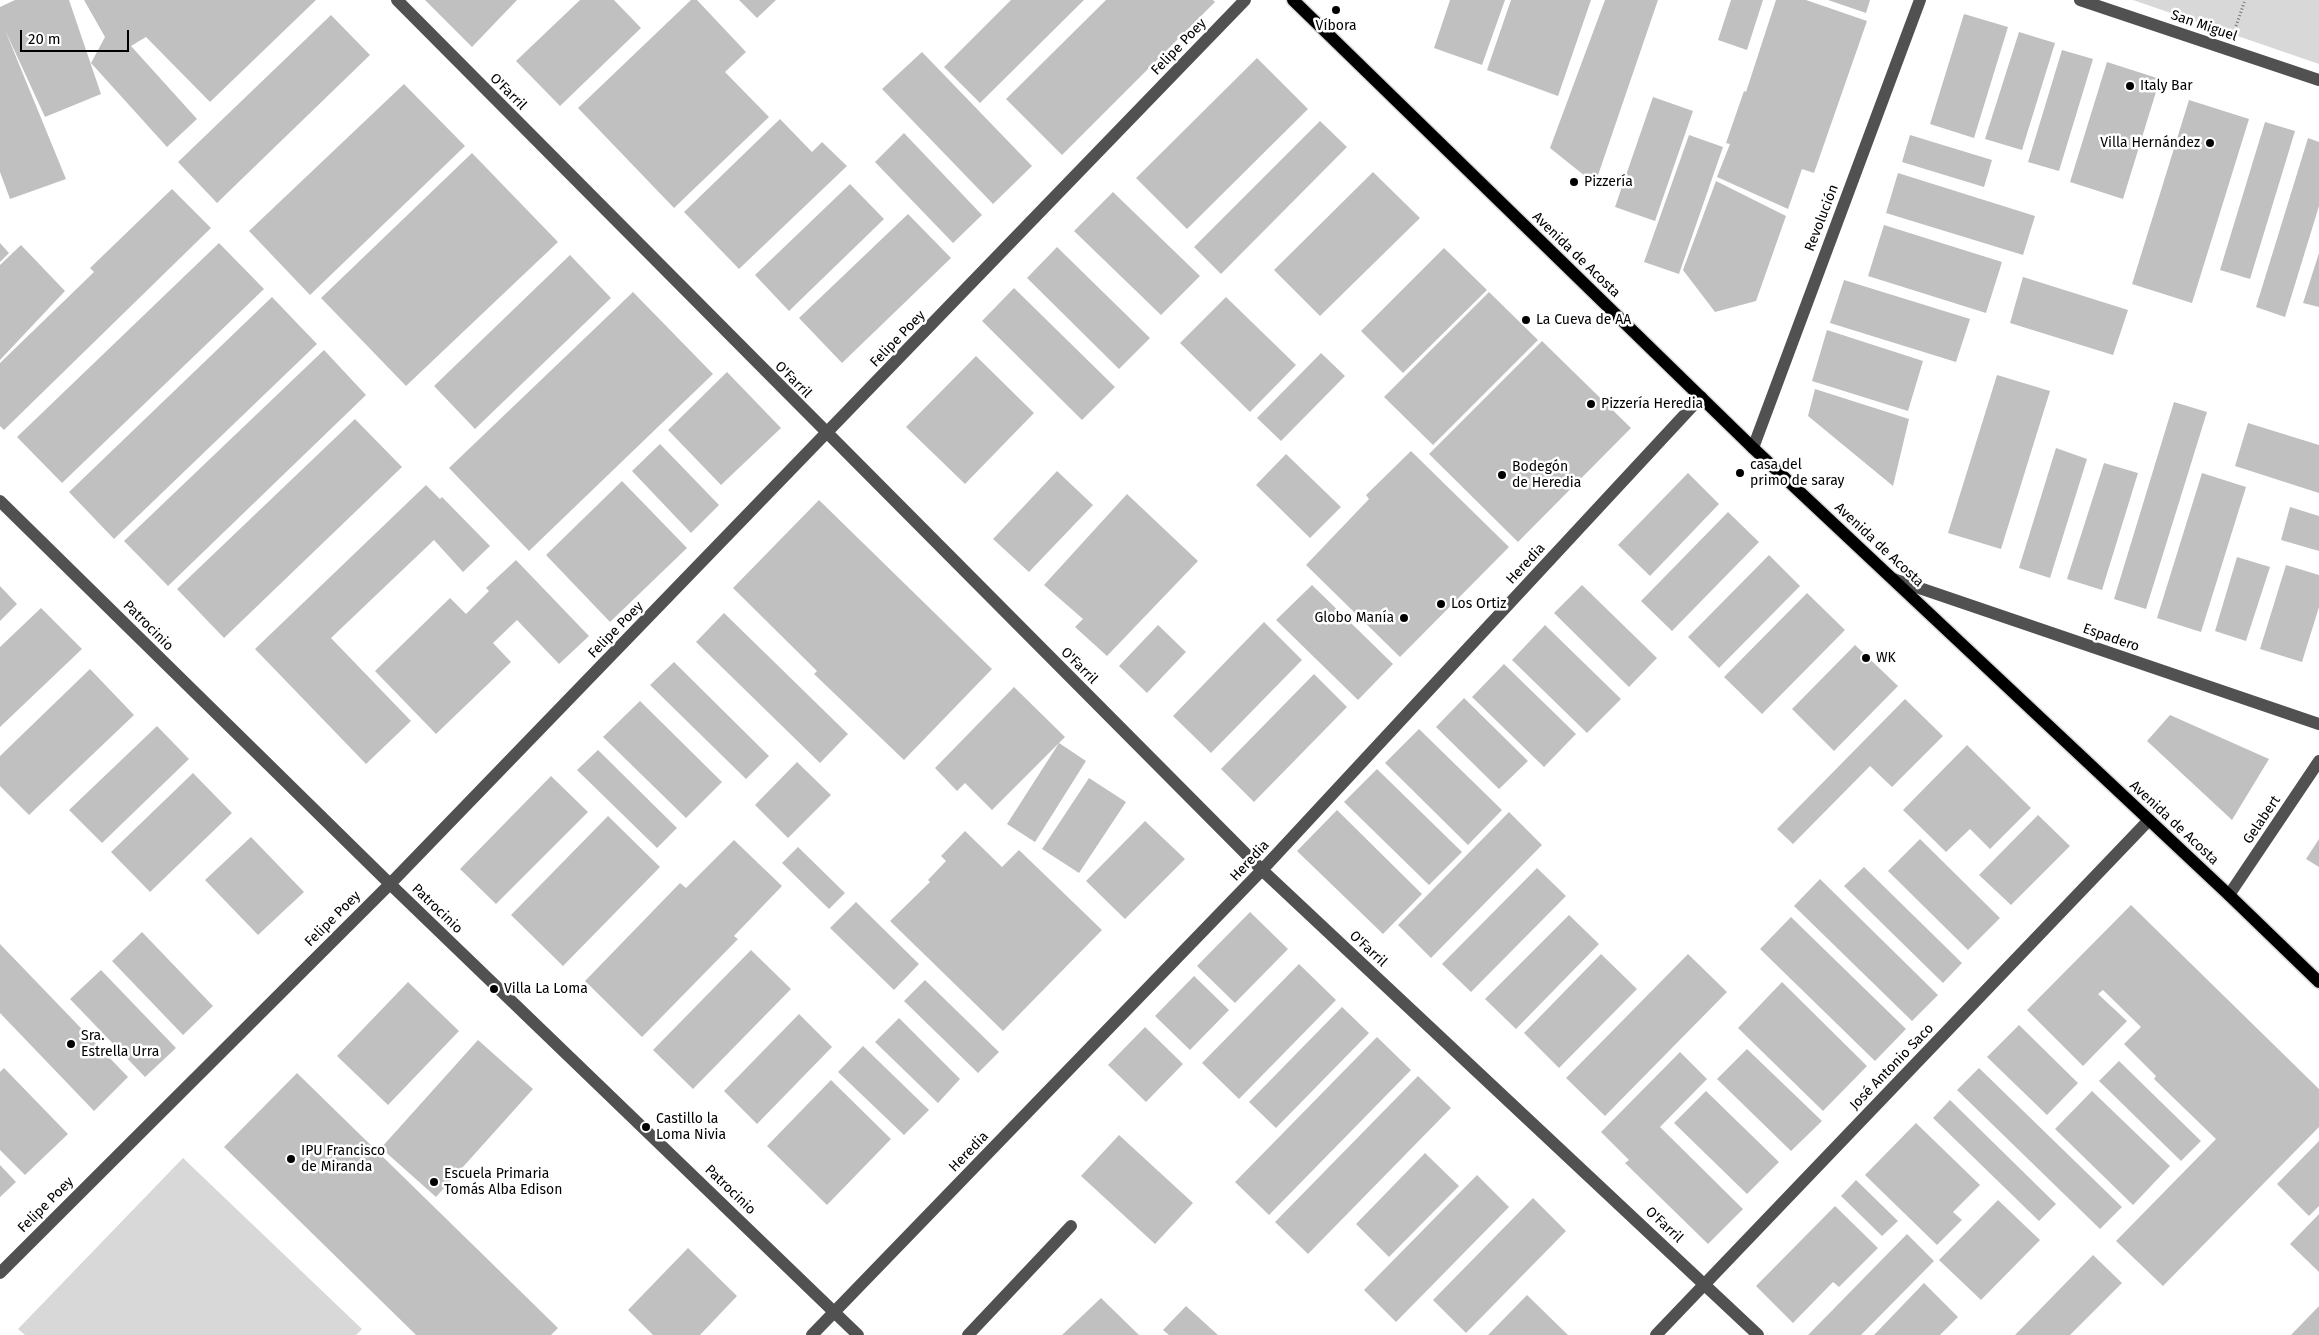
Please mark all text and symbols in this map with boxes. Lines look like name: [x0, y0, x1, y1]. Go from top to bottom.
marker: Víbora: [1330, 4, 1342, 16]
street label: San Miguel: [2169, 7, 2239, 45]
street label: Felipe Poey: [1148, 15, 1210, 79]
place label: Víbora: [1315, 18, 1357, 34]
scale bar: [22, 20, 131, 52]
text: 20 m: [28, 30, 61, 48]
street label: O'Farril: [486, 70, 530, 114]
place label: Italy Bar: [2140, 78, 2193, 94]
marker: Italy Bar: [2124, 80, 2136, 92]
place label: Villa Hernández: [2100, 135, 2200, 151]
marker: Villa Hernández: [2204, 137, 2216, 149]
place label: Pizzería: [1584, 174, 1633, 190]
marker: Pizzería: [1568, 176, 1580, 188]
street label: Revolución: [1802, 182, 1842, 254]
street label: Avenida de Acosta: [1529, 209, 1623, 301]
street label: Felipe Poey: [867, 307, 929, 371]
place label: La Cueva de AA: [1536, 312, 1631, 328]
marker: La Cueva de AA: [1520, 314, 1532, 326]
street label: O'Farril: [771, 358, 815, 402]
place label: Pizzería Heredia: [1601, 396, 1703, 412]
marker: Pizzería Heredia: [1585, 398, 1597, 410]
place label: casa del primo de saray: [1750, 457, 1844, 490]
place label: Bodegón de Heredia: [1512, 459, 1581, 492]
marker: casa del primo de saray: [1734, 467, 1746, 479]
marker: Bodegón de Heredia: [1496, 469, 1508, 481]
street label: Avenida de Acosta: [1831, 499, 1927, 591]
street label: Heredia: [1503, 540, 1549, 588]
place label: Los Ortiz: [1451, 596, 1506, 612]
street label: Patrocinio: [119, 597, 177, 655]
street label: Felipe Poey: [585, 598, 647, 662]
marker: Los Ortiz: [1435, 598, 1447, 610]
place label: Globo Manía: [1314, 610, 1394, 626]
marker: Globo Manía: [1398, 612, 1410, 624]
street label: Espadero: [2080, 620, 2142, 656]
street label: O'Farril: [1057, 644, 1101, 688]
place label: WK: [1876, 650, 1896, 666]
marker: WK: [1860, 652, 1872, 664]
street label: Avenida de Acosta: [2126, 777, 2222, 869]
street label: Gelabert: [2240, 793, 2284, 847]
street label: Heredia: [1227, 837, 1273, 885]
street label: Patrocinio: [408, 881, 466, 937]
street label: Felipe Poey: [302, 888, 364, 950]
street label: O'Farril: [1346, 927, 1390, 971]
place label: Villa La Loma: [504, 981, 588, 997]
marker: Villa La Loma: [488, 983, 500, 995]
street label: José Antonio Saco: [1847, 1020, 1937, 1114]
place label: Sra. Estrella Urra: [81, 1028, 159, 1060]
marker: Sra. Estrella Urra: [65, 1038, 77, 1050]
place label: Castillo la Loma Nivia: [656, 1111, 726, 1144]
marker: Castillo la Loma Nivia: [640, 1121, 652, 1133]
street label: Heredia: [946, 1128, 992, 1176]
place label: IPU Francisco de Miranda: [301, 1143, 385, 1176]
marker: IPU Francisco de Miranda: [285, 1153, 297, 1165]
street label: Patrocinio: [701, 1162, 759, 1218]
place label: Escuela Primaria Tomás Alba Edison: [444, 1166, 562, 1198]
street label: Felipe Poey: [15, 1174, 77, 1236]
marker: Escuela Primaria Tomás Alba Edison: [428, 1176, 440, 1188]
street label: O'Farril: [1642, 1203, 1686, 1247]

